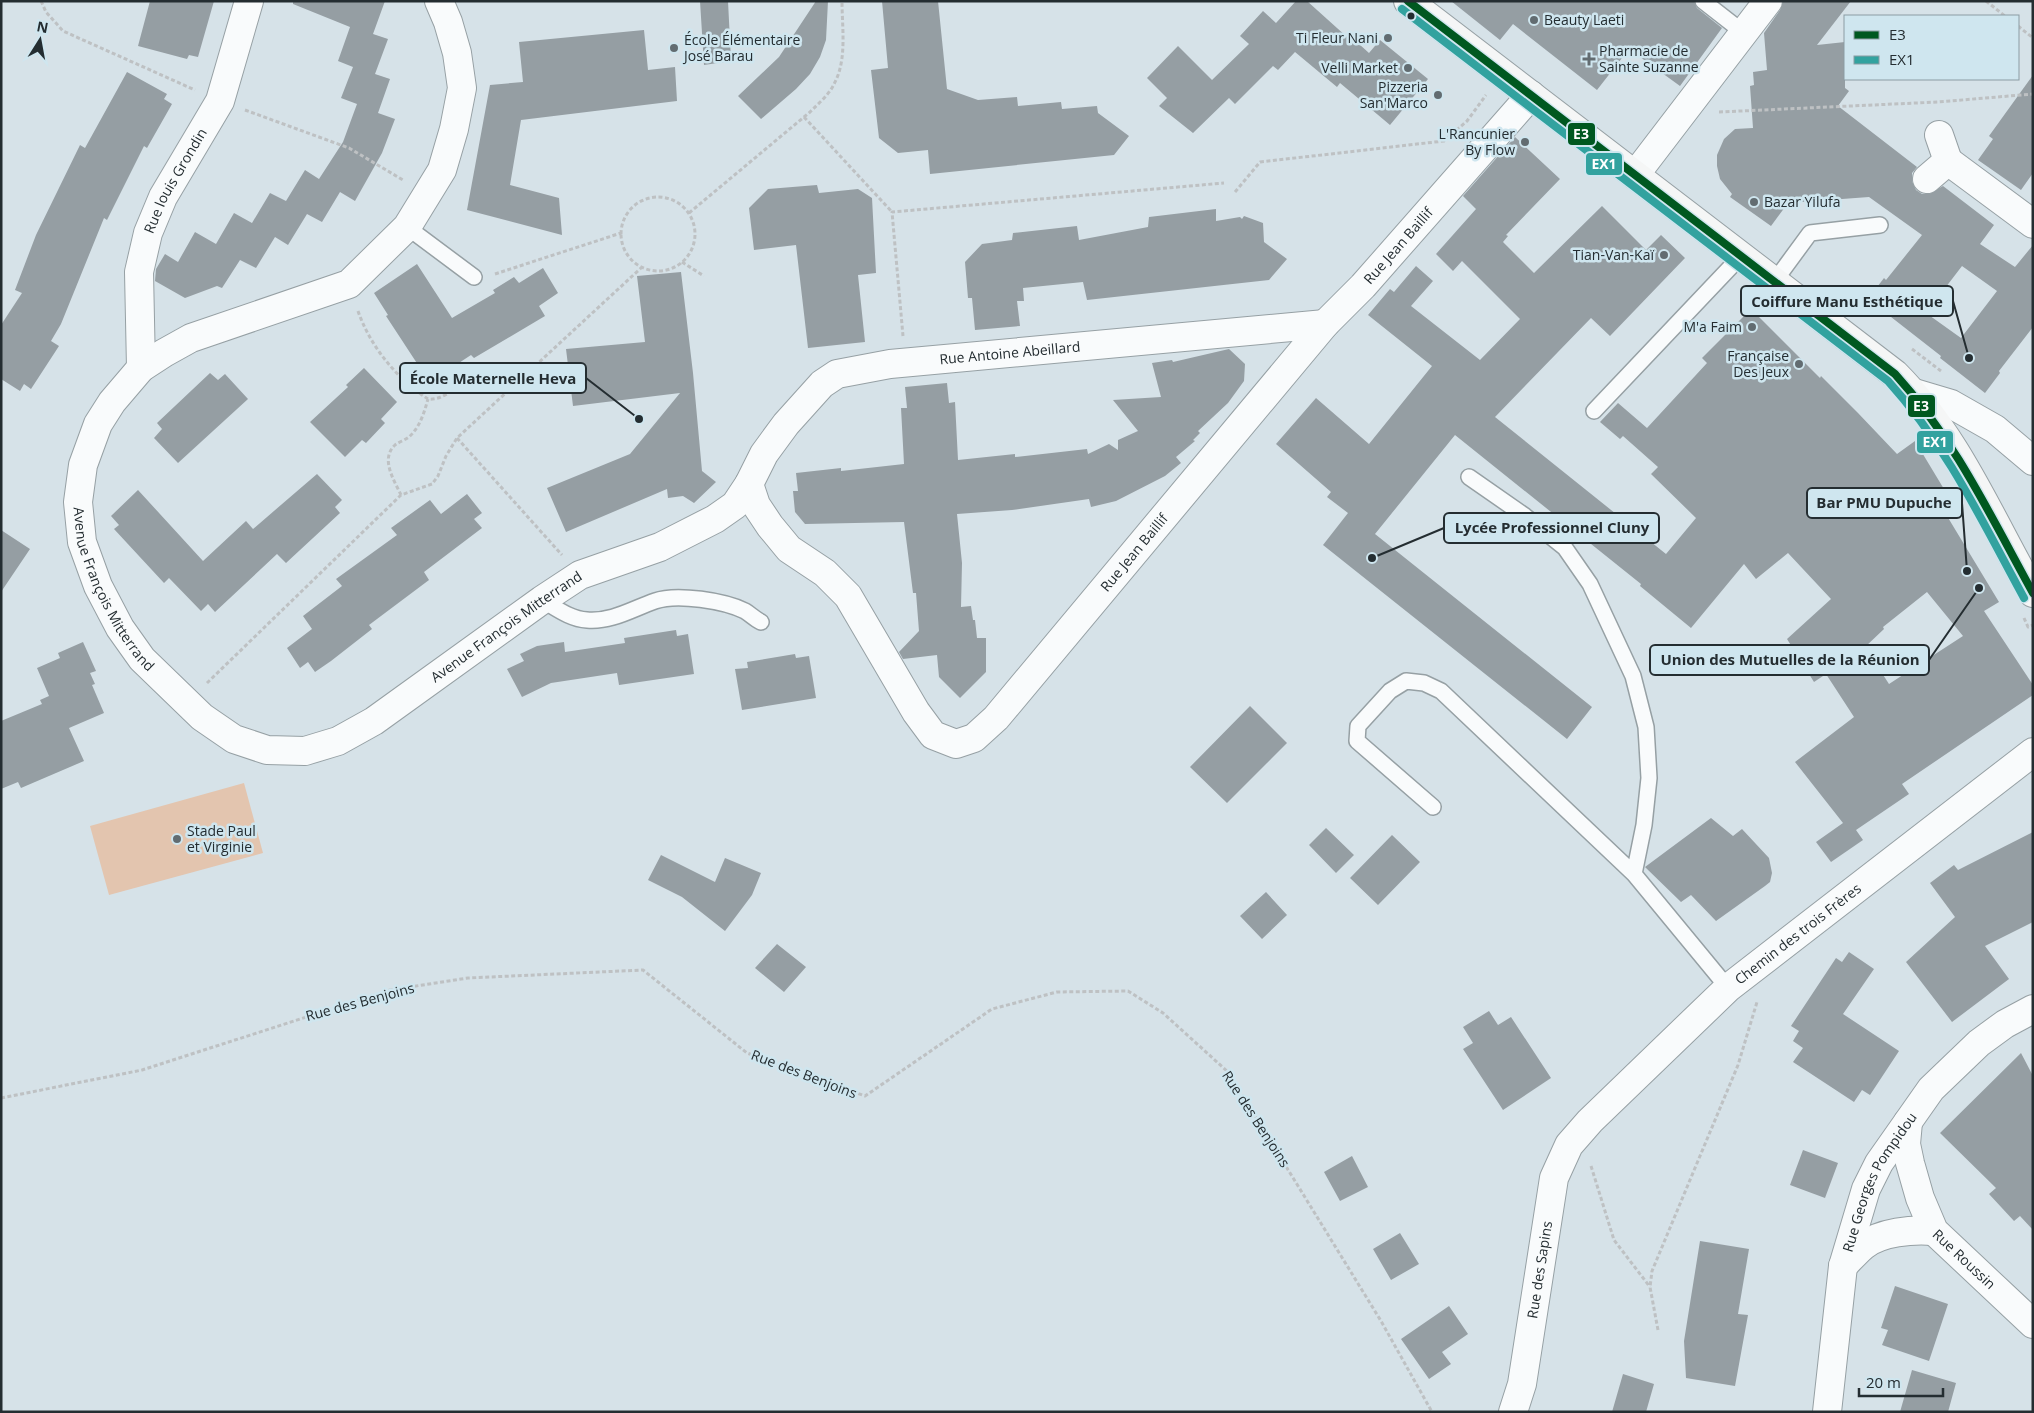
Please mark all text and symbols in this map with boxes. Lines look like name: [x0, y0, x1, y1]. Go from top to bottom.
place label: Beauty Laeti: [1544, 10, 1624, 29]
unlabelled marker: [1406, 11, 1416, 21]
marker: Beauty Laeti: [1528, 14, 1540, 26]
north arrow: [15, 15, 65, 65]
legend: [1844, 15, 2019, 80]
text: N: [35, 16, 50, 37]
text: E3: [1889, 24, 1906, 44]
place label: Ti Fleur Nani: [1296, 28, 1378, 47]
place label: École Élémentaire José Barau: [682, 30, 801, 65]
marker: Ti Fleur Nani: [1382, 32, 1394, 44]
place label: Pharmacie de Sainte Suzanne: [1599, 41, 1699, 76]
marker: École Élémentaire José Barau: [668, 42, 680, 54]
text: EX1: [1889, 49, 1915, 69]
marker: Pharmacie de Sainte Suzanne: [1583, 53, 1595, 65]
place label: Velli Market: [1321, 58, 1398, 77]
marker: Velli Market: [1402, 62, 1414, 74]
place label: Pizzeria San'Marco: [1360, 77, 1428, 112]
marker: Pizzeria San'Marco: [1432, 89, 1444, 101]
line badge: E3: [1567, 122, 1596, 146]
place label: L'Rancunier By Flow: [1439, 124, 1515, 159]
text: E3: [1573, 124, 1589, 143]
street label: Rue louis Grondin: [139, 125, 211, 236]
marker: L'Rancunier By Flow: [1519, 136, 1531, 148]
line badge: EX1: [1585, 152, 1623, 176]
text: EX1: [1591, 154, 1617, 173]
place label: Bazar Yilufa: [1764, 192, 1841, 211]
marker: Bazar Yilufa: [1748, 196, 1760, 208]
street label: Rue Jean Baillif: [1359, 202, 1438, 288]
place label: Tian-Van-Kaï: [1573, 245, 1654, 264]
marker: Tian-Van-Kaï: [1658, 249, 1670, 261]
callout: Coiffure Manu Esthétique: [1741, 286, 1953, 316]
text: Coiffure Manu Esthétique: [1751, 291, 1943, 311]
place label: M'a Faim: [1683, 317, 1742, 336]
marker: M'a Faim: [1746, 321, 1758, 333]
street label: Rue Antoine Abeillard: [939, 337, 1081, 368]
place label: Française Des Jeux: [1727, 346, 1790, 381]
marker: Française Des Jeux: [1793, 358, 1805, 370]
callout: École Maternelle Heva: [400, 363, 586, 393]
text: École Maternelle Heva: [410, 368, 576, 388]
line badge: E3: [1907, 394, 1936, 418]
text: E3: [1913, 396, 1929, 415]
line badge: EX1: [1916, 430, 1954, 454]
text: EX1: [1922, 432, 1948, 451]
callout: Bar PMU Dupuche: [1807, 488, 1962, 518]
text: Bar PMU Dupuche: [1816, 492, 1952, 512]
street label: Avenue François Mitterrand: [70, 506, 159, 675]
street label: Rue Jean Baillif: [1096, 508, 1173, 595]
callout: Lycée Professionnel Cluny: [1444, 513, 1659, 543]
text: Lycée Professionnel Cluny: [1455, 517, 1650, 537]
street label: Avenue François Mitterrand: [427, 566, 585, 686]
callout: Union des Mutuelles de la Réunion: [1650, 645, 1929, 675]
text: Union des Mutuelles de la Réunion: [1660, 649, 1920, 669]
place label: Stade Paul et Virginie: [187, 821, 256, 856]
marker: Stade Paul et Virginie: [171, 833, 183, 845]
street label: Chemin des trois Frères: [1730, 878, 1865, 988]
street label: Rue des Benjoins: [303, 978, 417, 1025]
street label: Rue des Benjoins: [749, 1045, 860, 1103]
street label: Rue des Benjoins: [1218, 1067, 1295, 1171]
street label: Rue Georges Pompidou: [1838, 1108, 1921, 1254]
street label: Rue des Sapins: [1522, 1219, 1556, 1320]
street label: Rue Roussin: [1929, 1225, 2000, 1293]
scale bar: [1859, 1366, 1943, 1398]
text: 20 m: [1866, 1372, 1901, 1392]

